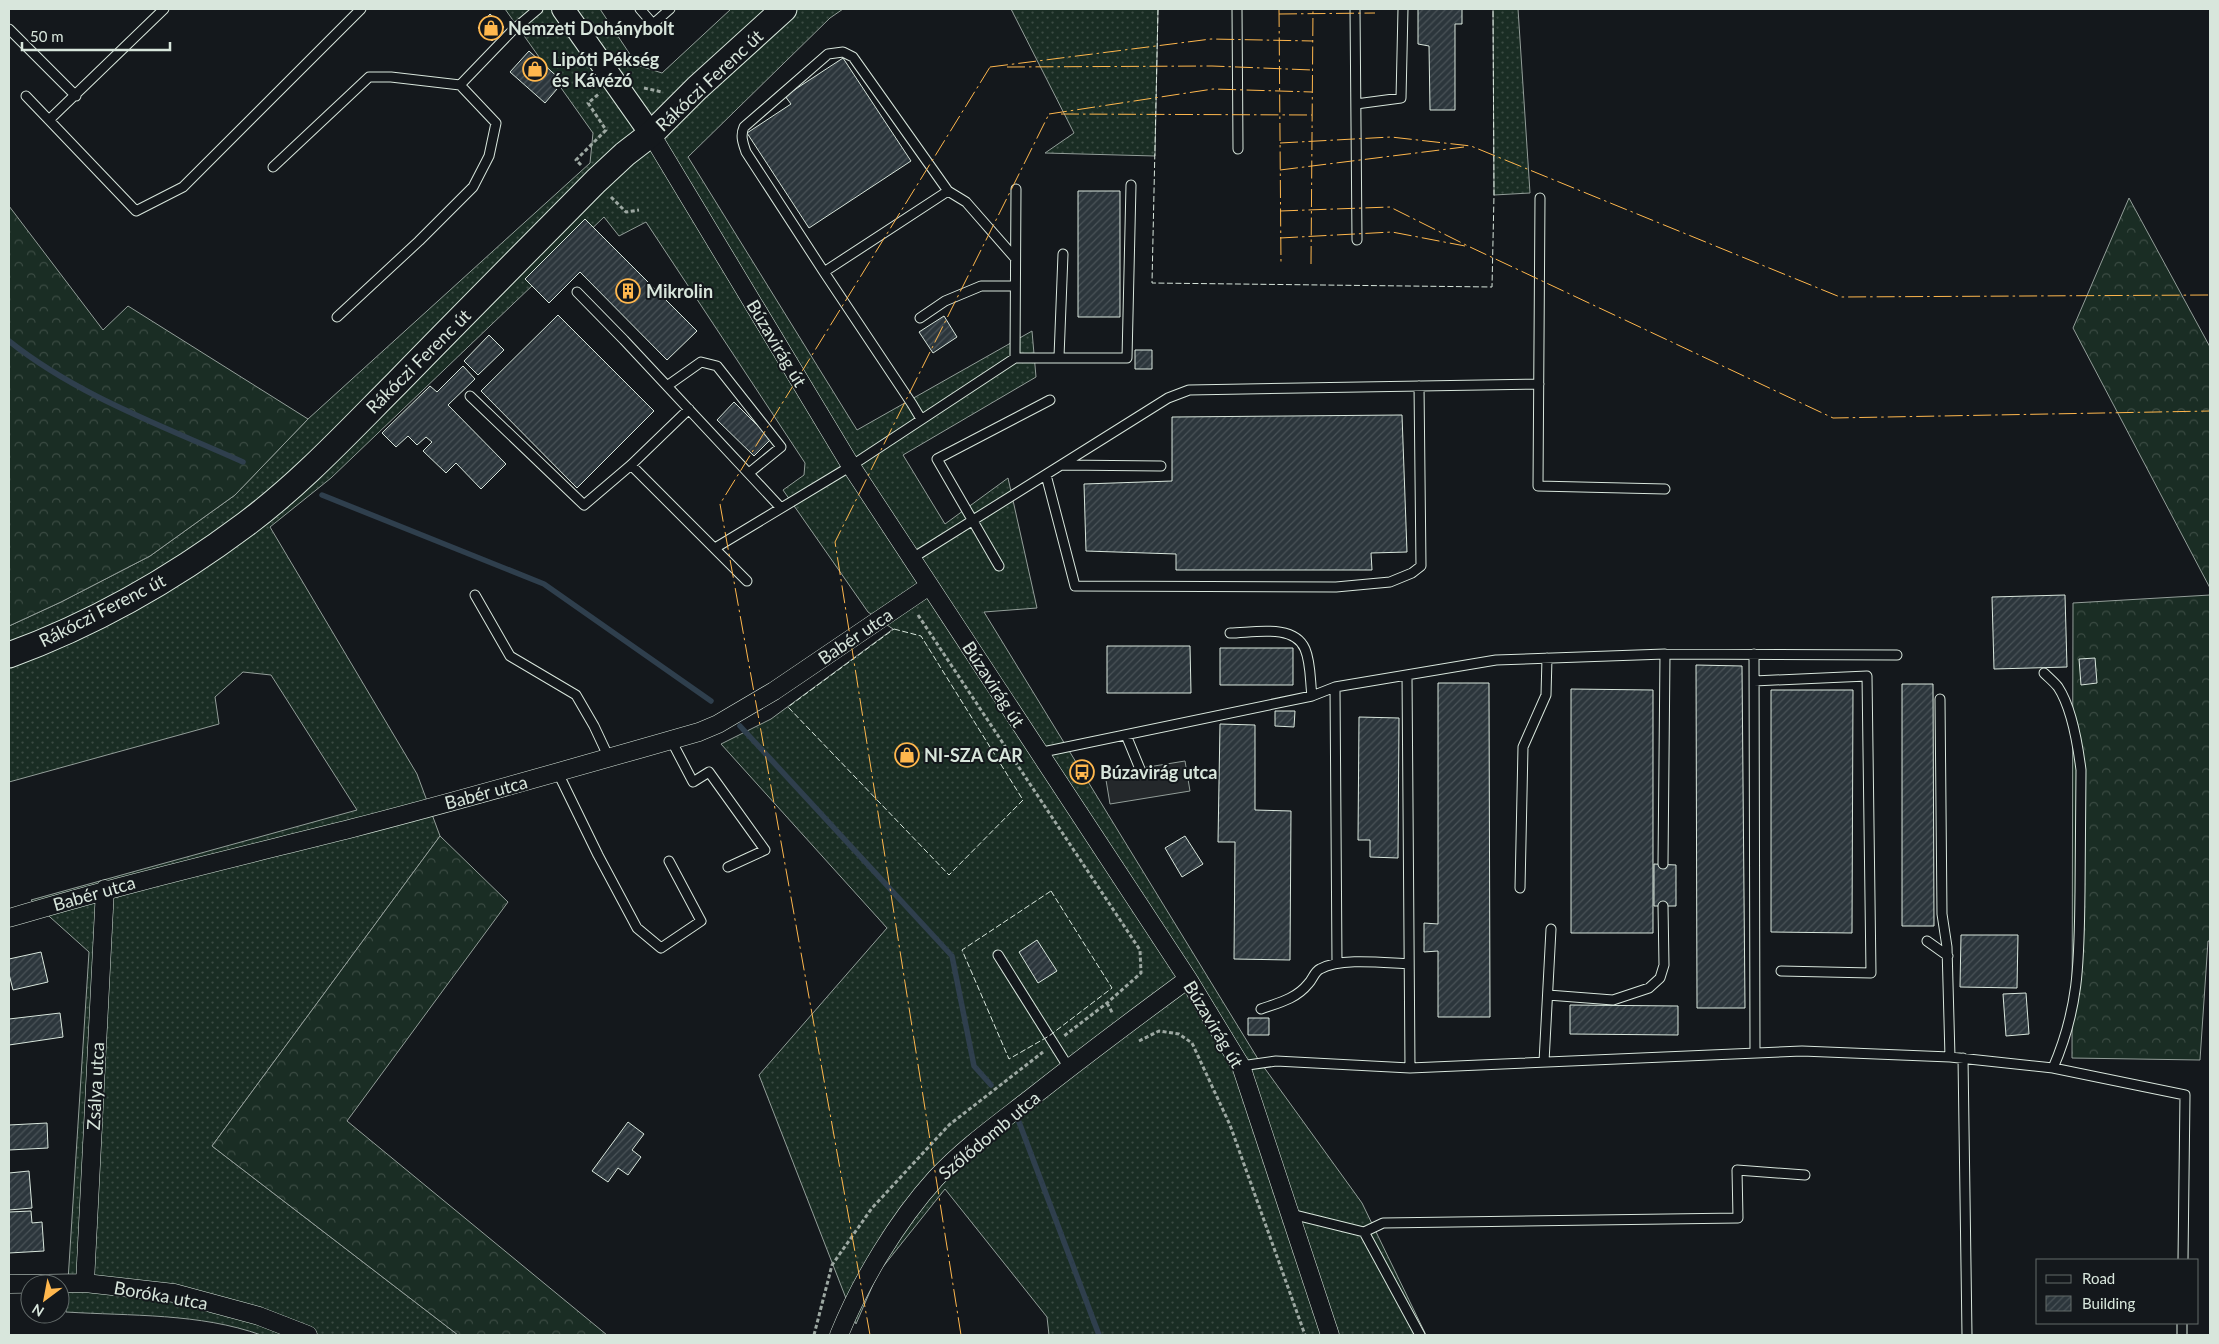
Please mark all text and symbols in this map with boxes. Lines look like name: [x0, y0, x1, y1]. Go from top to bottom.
shop icon: Nemzeti Dohánybolt: [478, 15, 504, 41]
place label: Nemzeti Dohánybolt: [508, 17, 674, 39]
scale bar: [22, 20, 170, 52]
street label: Rákóczi Ferenc út: [651, 24, 768, 135]
text: 50 m: [30, 27, 64, 45]
place label: Lipóti Pékség és Kávézó: [552, 48, 660, 91]
shop icon: Lipóti Pékség és Kávézó: [522, 56, 548, 82]
building icon: Mikrolin: [615, 278, 641, 304]
place label: Mikrolin: [646, 280, 713, 302]
street label: Búzavirág út: [742, 295, 812, 391]
street label: Rákóczi Ferenc út: [361, 304, 475, 418]
street label: Rákóczi Ferenc út: [35, 568, 169, 651]
street label: Babér utca: [814, 603, 896, 669]
street label: Búzavirág út: [958, 637, 1030, 731]
shop icon: NI-SZA CAR: [894, 742, 920, 768]
place label: NI-SZA CAR: [924, 744, 1023, 766]
bus stop icon: Búzavirág utca: [1069, 759, 1095, 785]
place label: Búzavirág utca: [1100, 761, 1217, 783]
street label: Babér utca: [442, 770, 530, 814]
street label: Babér utca: [50, 871, 138, 915]
street label: Búzavirág út: [1179, 976, 1249, 1072]
street label: Zsálya utca: [82, 1041, 108, 1131]
street label: Szőlődomb utca: [934, 1086, 1044, 1184]
legend: [2036, 1259, 2199, 1324]
text: Road: [2082, 1269, 2115, 1287]
north arrow: [20, 1274, 70, 1324]
street label: Boróka utca: [112, 1276, 210, 1314]
text: Building: [2082, 1294, 2135, 1312]
text: N: [29, 1300, 47, 1321]

